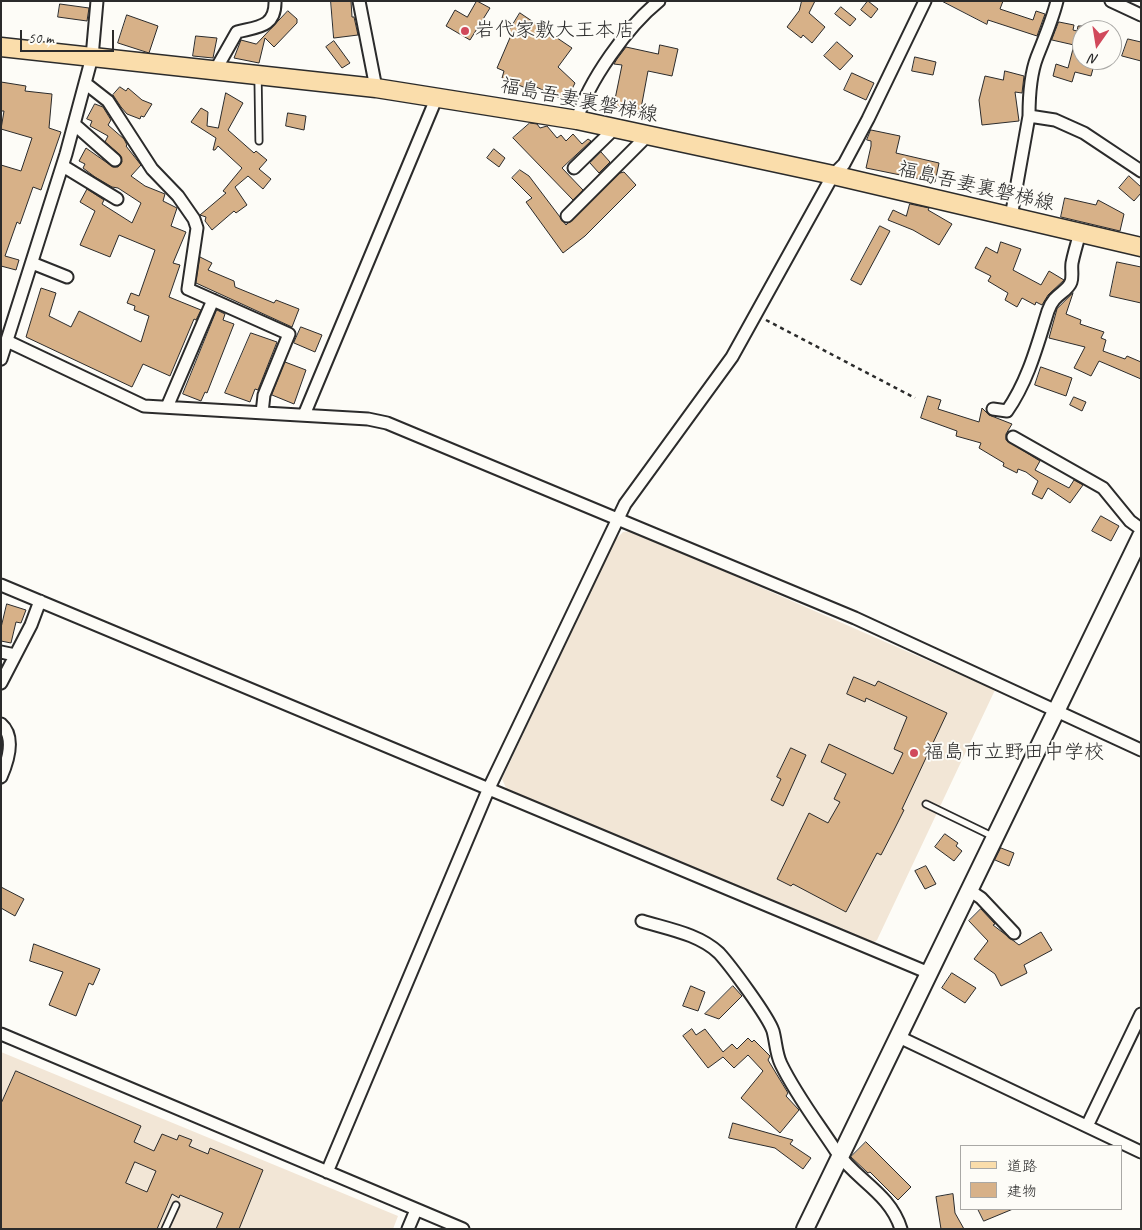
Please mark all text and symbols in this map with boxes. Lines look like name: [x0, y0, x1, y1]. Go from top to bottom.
place label: 岩代家敷大王本店: [475, 19, 635, 43]
scale bar: [22, 20, 116, 52]
north arrow: [1072, 20, 1122, 70]
marker: 岩代家敷大王本店: [459, 25, 471, 37]
text: 50 m: [28, 29, 54, 48]
text: N: [1088, 50, 1100, 68]
street label: 福島吾妻裏磐梯線: [498, 74, 660, 128]
street label: 福島吾妻裏磐梯線: [895, 157, 1057, 217]
place label: 福島市立野田中学校: [924, 741, 1104, 765]
marker: 福島市立野田中学校: [908, 747, 920, 759]
legend: [960, 1145, 1122, 1210]
text: 道路: [1007, 1157, 1037, 1176]
text: 建物: [1007, 1182, 1037, 1201]

